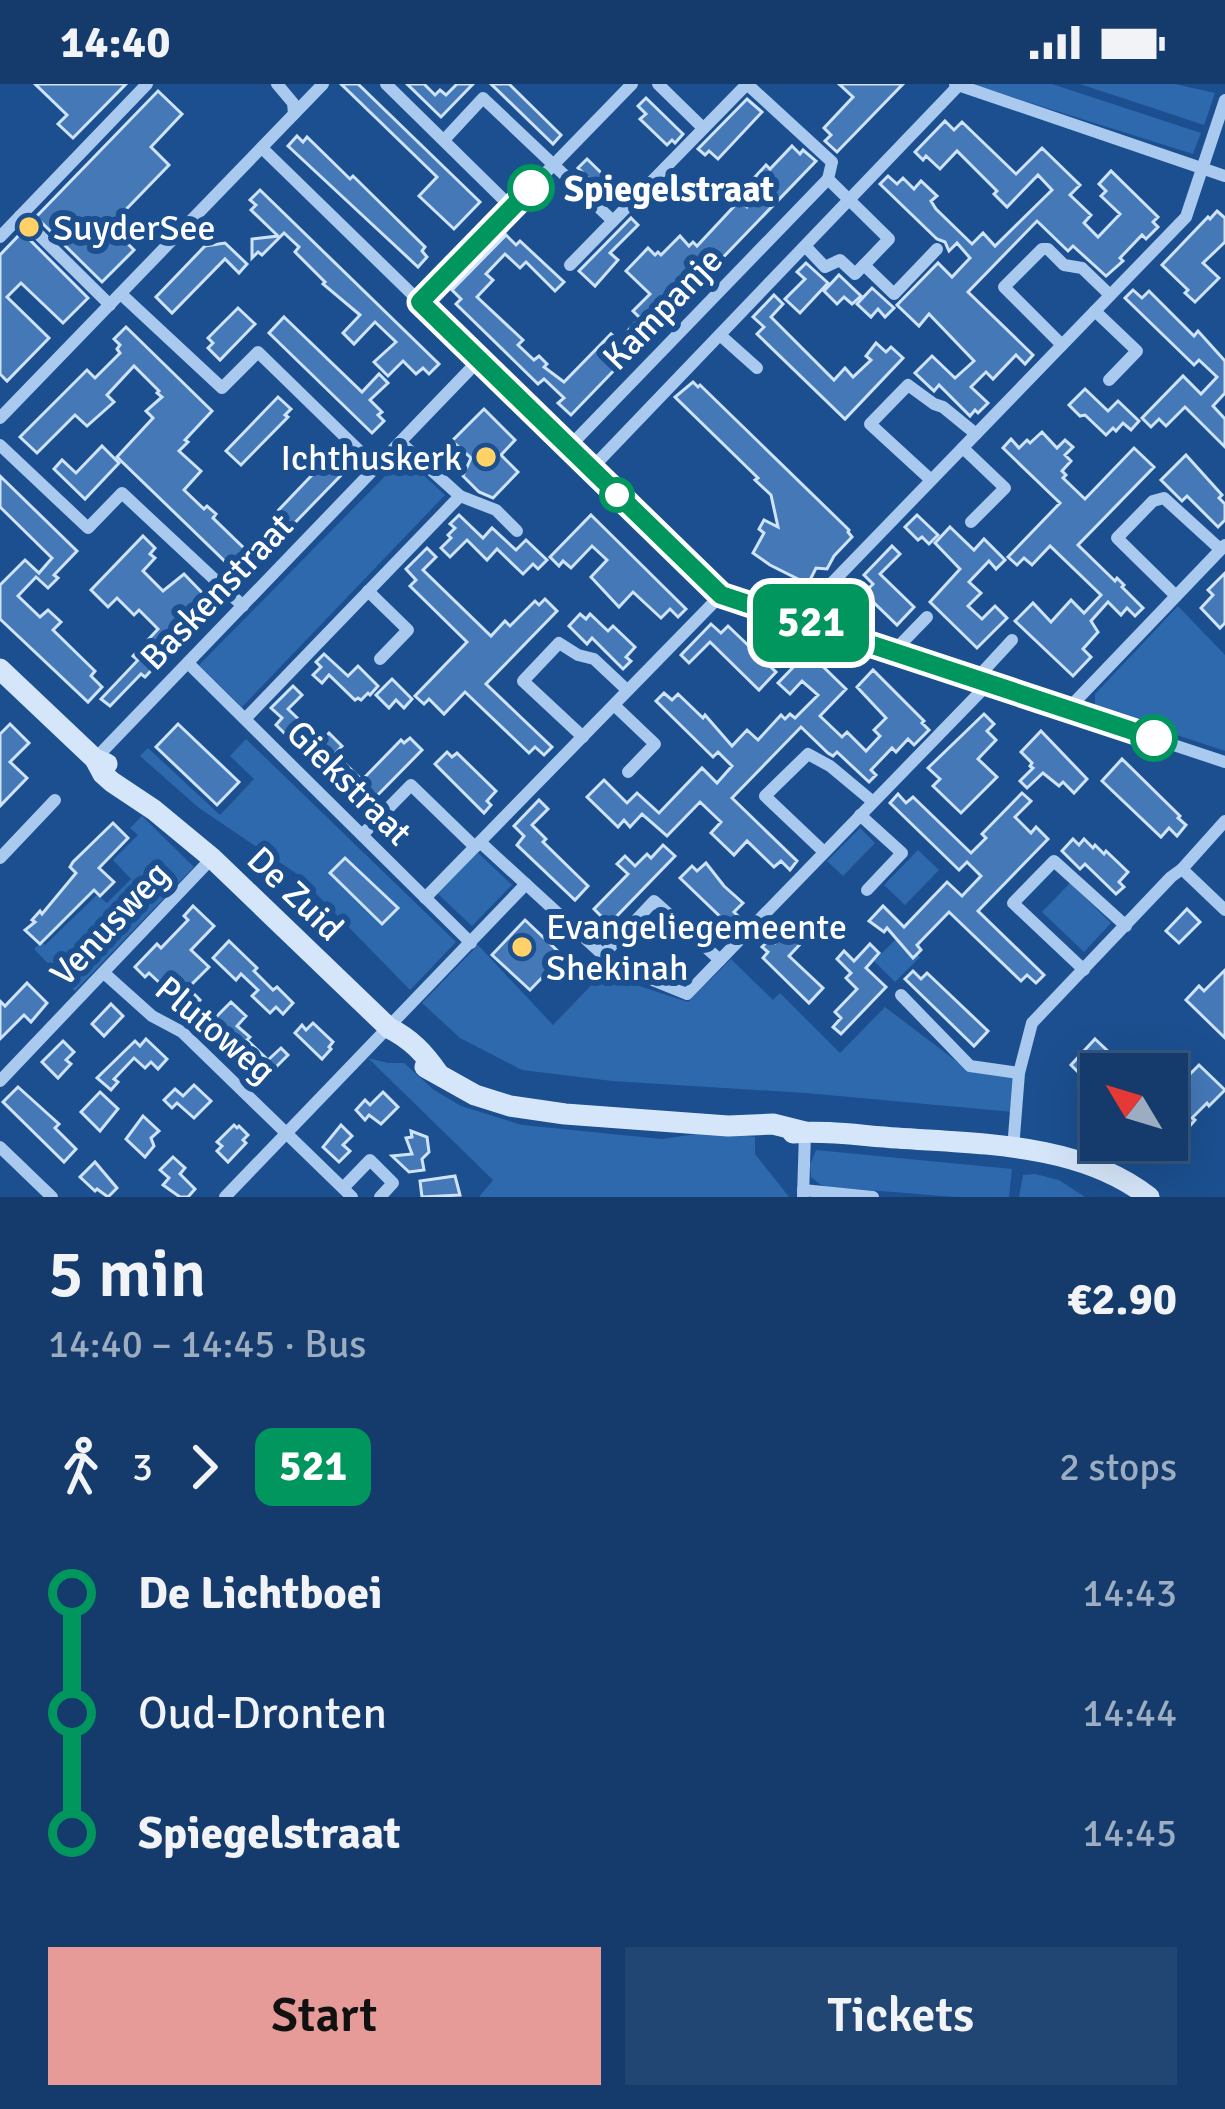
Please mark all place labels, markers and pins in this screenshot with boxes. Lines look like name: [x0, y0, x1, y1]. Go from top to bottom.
marker: Spiegelstraat: [509, 166, 553, 210]
place label: Spiegelstraat: [564, 167, 774, 212]
place label: SuyderSee: [53, 206, 216, 251]
marker: SuyderSee: [16, 214, 42, 240]
place label: Ichthuskerk: [281, 436, 462, 481]
marker: Ichthuskerk: [473, 444, 499, 470]
unlabelled marker: [601, 479, 633, 511]
unlabelled marker: [1132, 716, 1176, 760]
place label: Evangeliegemeente Shekinah: [546, 905, 847, 991]
marker: Evangeliegemeente Shekinah: [509, 934, 535, 960]

